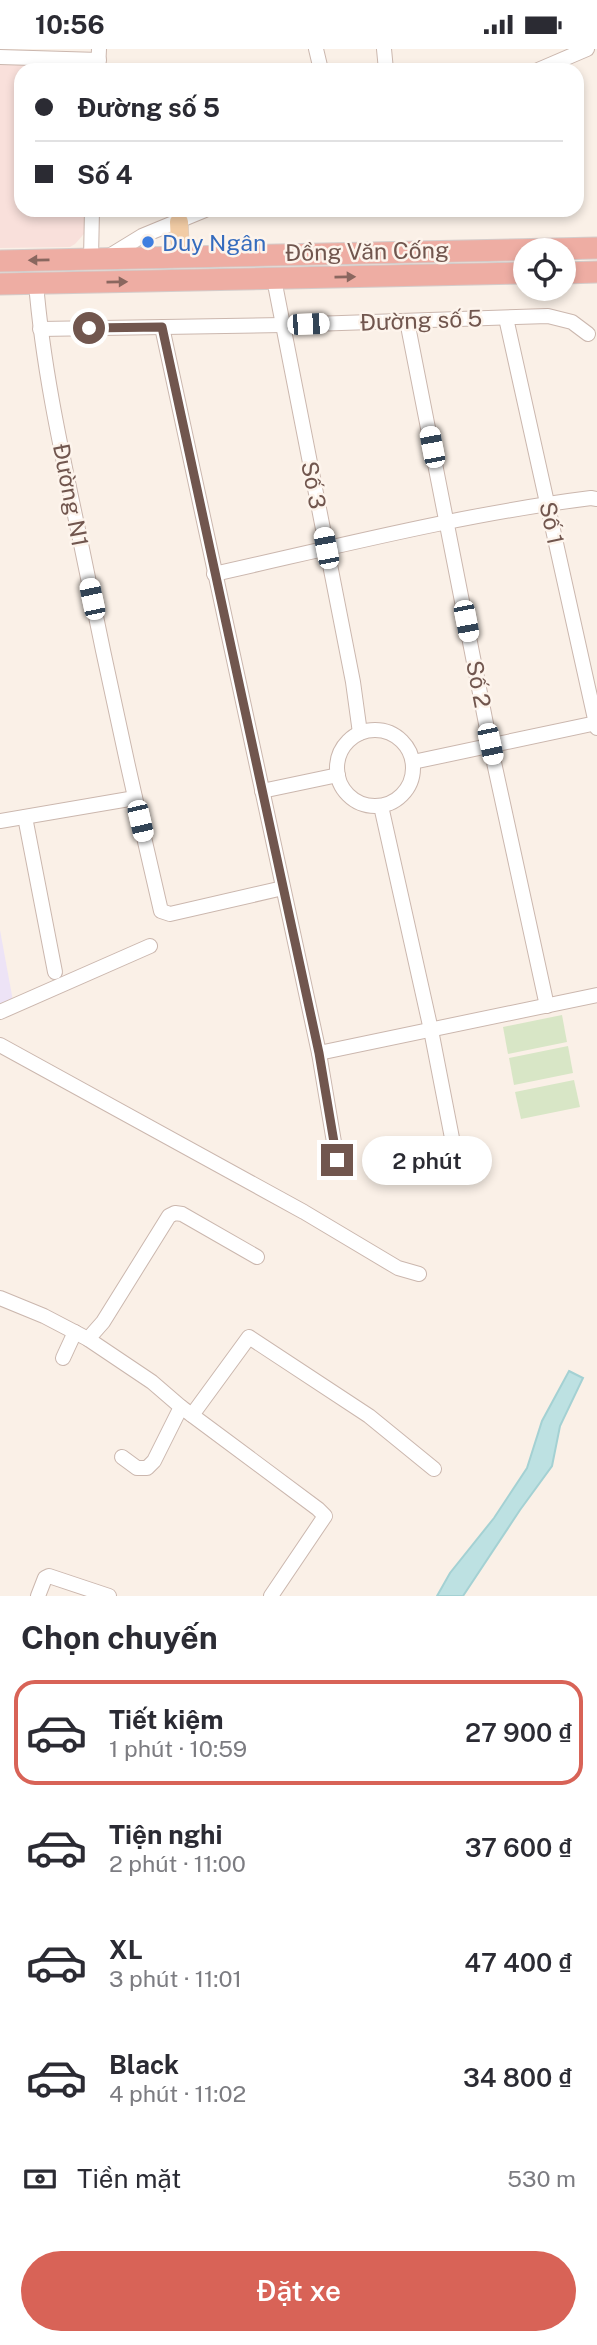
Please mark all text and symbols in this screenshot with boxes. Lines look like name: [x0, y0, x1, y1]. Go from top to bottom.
text: 10:56: [35, 9, 105, 40]
text: Đường số 5: [77, 92, 220, 123]
text: Số 4: [77, 159, 133, 190]
place label: Duy Ngân: [162, 229, 266, 256]
marker: Duy Ngân: [140, 234, 156, 250]
street label: Đồng Văn Cống: [285, 236, 449, 266]
map controls: [513, 238, 576, 301]
button: locate: [513, 238, 576, 301]
one-way arrow: [28, 254, 50, 266]
one-way arrow: [334, 272, 356, 283]
one-way arrow: [106, 276, 128, 288]
street label: Đường số 5: [359, 304, 483, 336]
route start: [73, 312, 105, 344]
car: [287, 313, 330, 335]
car: [418, 424, 447, 470]
street label: Đường N1: [48, 441, 94, 549]
street label: Số 3: [296, 459, 332, 511]
street label: Số 1: [534, 499, 570, 547]
car: [312, 525, 341, 571]
car: [78, 576, 107, 622]
car: [452, 598, 481, 644]
street label: Số 2: [461, 658, 497, 710]
car: [476, 721, 505, 767]
car: [126, 798, 155, 844]
callout: 2 phút: [362, 1135, 491, 1185]
route end: [321, 1144, 353, 1176]
text: 2 phút: [392, 1147, 462, 1174]
text: Chọn chuyến: [21, 1619, 218, 1656]
icon: car: [25, 1701, 88, 1764]
text: Tiết kiệm: [109, 1704, 224, 1735]
text: 27 900 ₫: [465, 1717, 572, 1748]
text: 1 phút · 10:59: [109, 1735, 247, 1762]
icon: car: [25, 1816, 88, 1879]
text: Tiện nghi: [109, 1819, 222, 1850]
text: 37 600 ₫: [465, 1832, 572, 1863]
text: 2 phút · 11:00: [109, 1850, 246, 1877]
icon: car: [25, 1931, 88, 1994]
text: XL: [109, 1934, 143, 1965]
text: 47 400 ₫: [464, 1947, 572, 1978]
text: 3 phút · 11:01: [109, 1965, 242, 1992]
icon: car: [25, 2046, 88, 2109]
text: Black: [109, 2049, 179, 2080]
text: 34 800 ₫: [463, 2062, 572, 2093]
text: 4 phút · 11:02: [109, 2080, 246, 2107]
icon: cash: [21, 2160, 59, 2198]
text: Tiền mặt: [77, 2163, 181, 2194]
text: 530 m: [507, 2165, 576, 2192]
button: Đặt xe: [21, 2251, 576, 2331]

